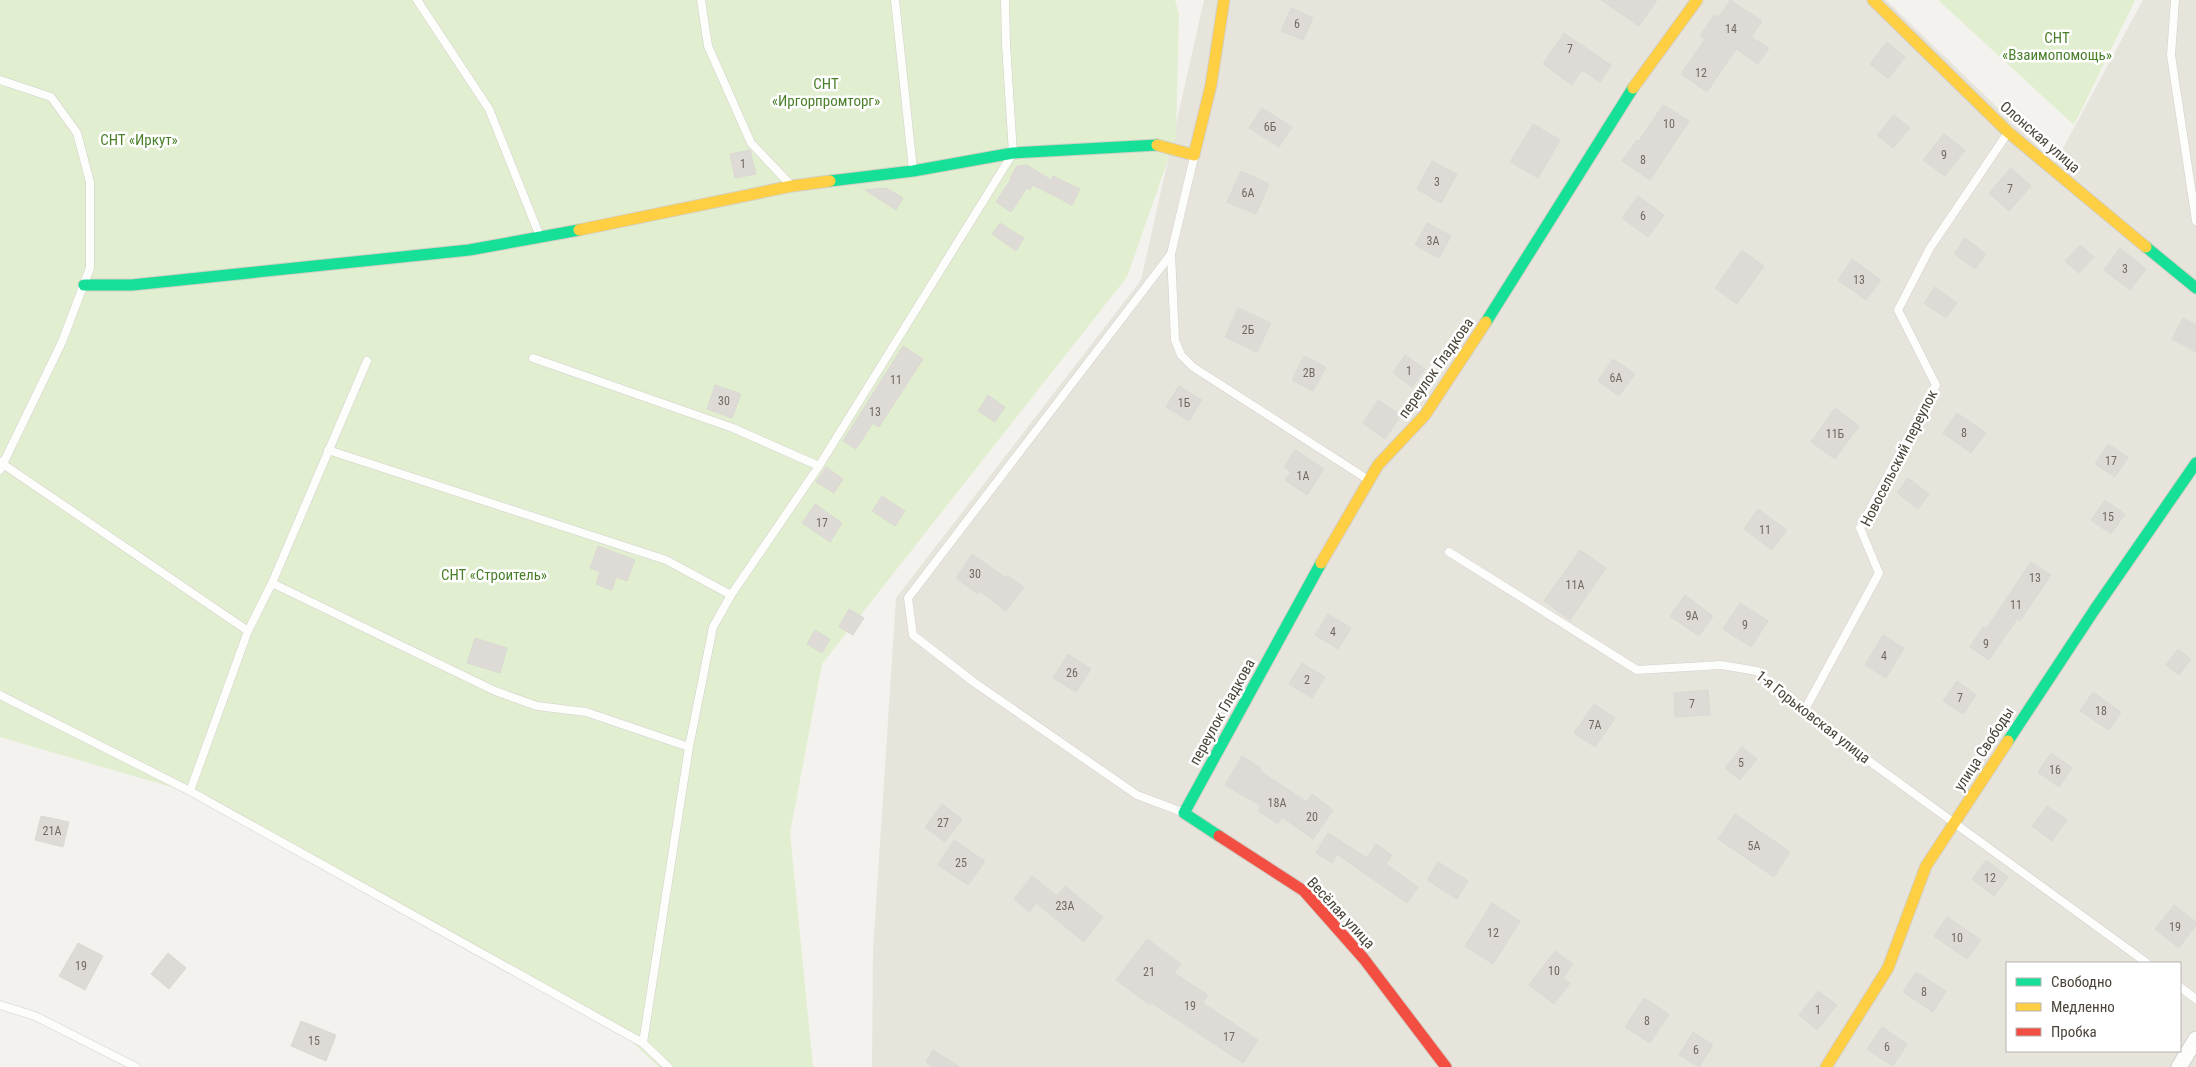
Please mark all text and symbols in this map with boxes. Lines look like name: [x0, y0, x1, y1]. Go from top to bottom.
house number: 6: [1294, 17, 1300, 31]
house number: 14: [1725, 22, 1737, 36]
park label: СНТ «Взаимопомощь»: [2002, 29, 2112, 64]
house number: 7: [1567, 42, 1573, 56]
house number: 12: [1695, 66, 1707, 80]
park label: СНТ «Иргорпромторг»: [772, 75, 880, 110]
street label: Олонская улица: [1996, 97, 2084, 177]
house number: 10: [1663, 117, 1675, 131]
house number: 6Б: [1264, 120, 1277, 134]
park label: СНТ «Иркут»: [100, 131, 178, 149]
house number: 9: [1941, 148, 1947, 162]
house number: 8: [1640, 153, 1646, 167]
house number: 1: [740, 157, 746, 171]
house number: 3: [1434, 175, 1440, 189]
house number: 7: [2007, 182, 2013, 196]
house number: 6А: [1242, 186, 1255, 200]
house number: 6: [1640, 209, 1646, 223]
house number: 3А: [1427, 234, 1440, 248]
house number: 3: [2122, 262, 2128, 276]
house number: 13: [1853, 273, 1865, 287]
street label: переулок Гладкова: [1395, 314, 1477, 422]
house number: 2Б: [1242, 323, 1255, 337]
house number: 1: [1406, 364, 1412, 378]
house number: 2В: [1303, 366, 1315, 380]
house number: 6А: [1610, 371, 1623, 385]
house number: 11: [890, 373, 902, 387]
street label: Новосельский переулок: [1857, 387, 1941, 529]
house number: 30: [718, 394, 730, 408]
house number: 1Б: [1178, 396, 1191, 410]
house number: 13: [869, 405, 881, 419]
house number: 8: [1961, 426, 1967, 440]
house number: 11Б: [1826, 427, 1845, 441]
house number: 17: [2105, 454, 2117, 468]
house number: 1А: [1297, 469, 1310, 483]
house number: 15: [2102, 510, 2114, 524]
house number: 17: [816, 516, 828, 530]
house number: 11: [1759, 523, 1771, 537]
park label: СНТ «Строитель»: [441, 566, 547, 584]
house number: 30: [969, 567, 981, 581]
house number: 13: [2029, 571, 2041, 585]
house number: 11А: [1566, 578, 1584, 592]
house number: 11: [2010, 598, 2022, 612]
house number: 9А: [1686, 609, 1699, 623]
house number: 9: [1742, 618, 1748, 632]
house number: 4: [1330, 625, 1336, 639]
house number: 9: [1983, 637, 1989, 651]
house number: 4: [1881, 649, 1887, 663]
street label: переулок Гладкова: [1185, 656, 1259, 768]
house number: 26: [1066, 666, 1078, 680]
street label: 1-я Горьковская улица: [1752, 667, 1874, 767]
house number: 2: [1304, 673, 1310, 687]
house number: 7: [1957, 691, 1963, 705]
house number: 7: [1689, 697, 1695, 711]
street label: улица Свободы: [1950, 704, 2018, 794]
house number: 18: [2095, 704, 2107, 718]
house number: 7А: [1589, 718, 1602, 732]
house number: 5: [1738, 756, 1744, 770]
house number: 16: [2049, 763, 2061, 777]
house number: 18А: [1268, 796, 1286, 810]
house number: 20: [1306, 810, 1318, 824]
house number: 27: [937, 816, 949, 830]
house number: 21А: [43, 824, 61, 838]
house number: 5А: [1748, 839, 1761, 853]
house number: 25: [955, 856, 967, 870]
house number: 12: [1984, 871, 1996, 885]
street label: Весёлая улица: [1303, 874, 1379, 952]
house number: 23А: [1056, 899, 1074, 913]
house number: 19: [2169, 920, 2181, 934]
house number: 12: [1487, 926, 1499, 940]
house number: 10: [1951, 931, 1963, 945]
house number: 19: [75, 959, 87, 973]
legend: [2006, 962, 2181, 1052]
house number: 10: [1548, 964, 1560, 978]
house number: 21: [1143, 965, 1155, 979]
text: Свободно: [2051, 973, 2112, 991]
house number: 8: [1921, 985, 1927, 999]
text: Медленно: [2051, 998, 2115, 1016]
house number: 19: [1184, 999, 1196, 1013]
house number: 1: [1815, 1003, 1821, 1017]
house number: 8: [1644, 1014, 1650, 1028]
text: Пробка: [2051, 1023, 2097, 1041]
house number: 17: [1223, 1030, 1235, 1044]
house number: 15: [308, 1034, 320, 1048]
house number: 6: [1884, 1040, 1890, 1054]
house number: 6: [1693, 1043, 1699, 1057]

